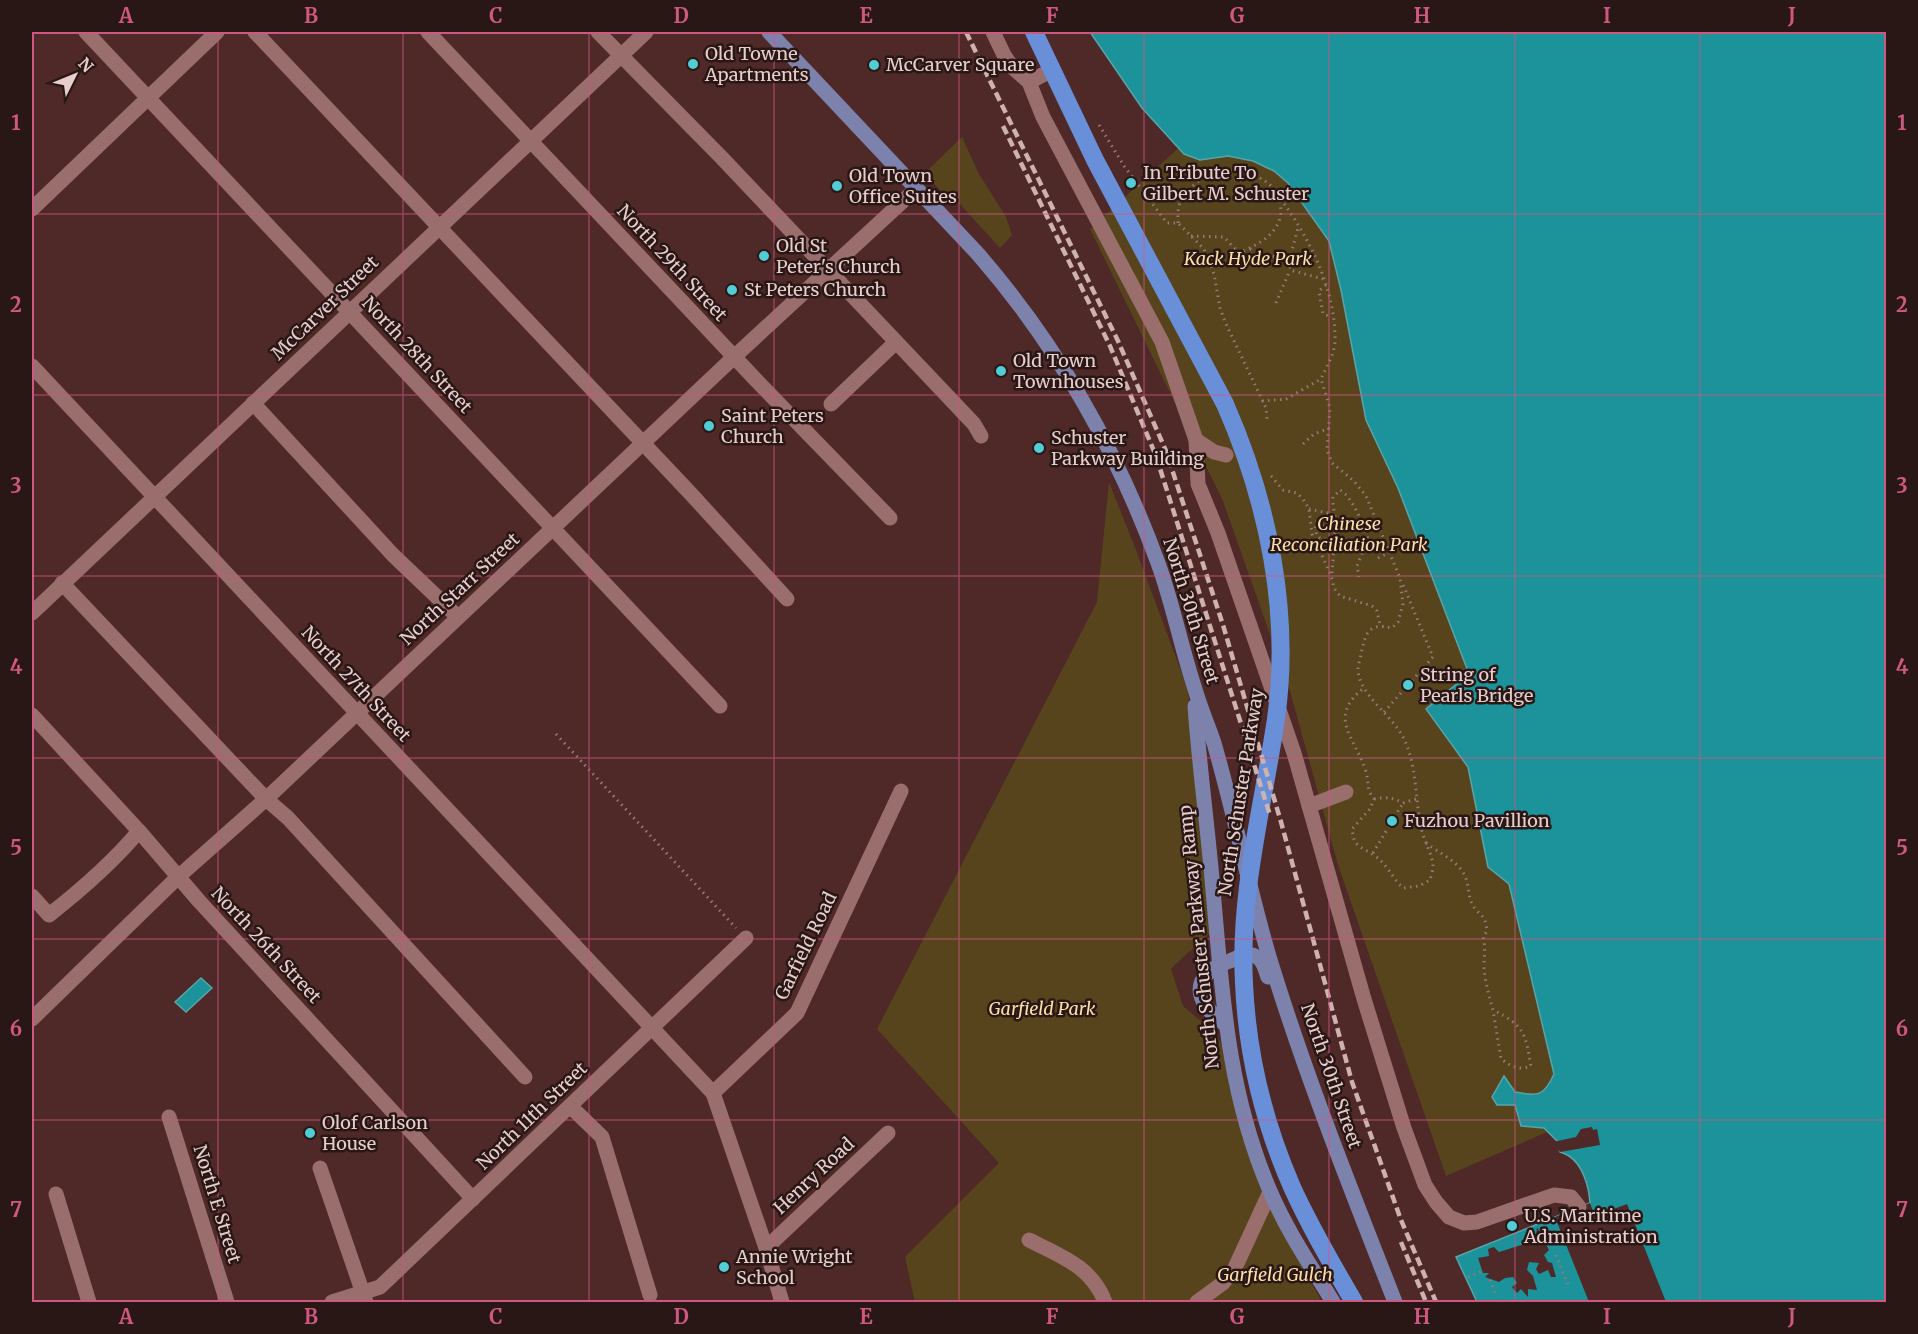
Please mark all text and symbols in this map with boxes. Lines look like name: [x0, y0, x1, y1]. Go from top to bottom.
text: A: [118, 3, 134, 28]
text: B: [304, 3, 318, 28]
text: C: [489, 3, 503, 28]
text: D: [673, 3, 689, 28]
text: E: [859, 3, 873, 28]
text: F: [1046, 3, 1059, 28]
text: G: [1230, 3, 1245, 28]
text: H: [1414, 3, 1430, 28]
text: I: [1603, 3, 1611, 28]
text: J: [1787, 3, 1796, 28]
place label: Old Towne Apartments: [704, 42, 809, 86]
north arrow: [45, 45, 105, 105]
text: N: [74, 53, 98, 76]
place label: McCarver Square: [886, 53, 1034, 76]
marker: Old Towne Apartments: [686, 57, 700, 71]
marker: McCarver Square: [867, 58, 881, 72]
text: 1: [11, 110, 21, 135]
text: 1: [1897, 110, 1907, 135]
place label: In Tribute To Gilbert M. Schuster: [1143, 161, 1309, 205]
place label: Old Town Office Suites: [849, 164, 957, 208]
marker: In Tribute To Gilbert M. Schuster: [1124, 176, 1138, 190]
marker: Old Town Office Suites: [830, 179, 844, 193]
street label: North 29th Street: [612, 200, 732, 326]
place label: Old St Peter's Church: [776, 234, 901, 278]
park label: Kack Hyde Park: [1183, 247, 1312, 270]
marker: Old St Peter's Church: [757, 249, 771, 263]
street label: McCarver Street: [266, 251, 383, 365]
place label: St Peters Church: [744, 278, 886, 301]
marker: St Peters Church: [725, 283, 739, 297]
text: 2: [10, 292, 22, 317]
street label: North 28th Street: [357, 292, 477, 418]
text: 2: [1896, 292, 1908, 317]
place label: Old Town Townhouses: [1013, 349, 1124, 393]
marker: Old Town Townhouses: [994, 364, 1008, 378]
place label: Saint Peters Church: [721, 404, 824, 448]
marker: Saint Peters Church: [702, 419, 716, 433]
place label: Schuster Parkway Building: [1051, 426, 1204, 470]
marker: Schuster Parkway Building: [1032, 441, 1046, 455]
text: 3: [10, 473, 22, 498]
text: 3: [1896, 473, 1908, 498]
park label: Chinese Reconciliation Park: [1270, 512, 1428, 556]
street label: North Starr Street: [395, 527, 524, 650]
street label: North 30th Street: [1158, 535, 1225, 687]
street label: North 27th Street: [297, 621, 416, 746]
text: 4: [10, 654, 23, 679]
text: 4: [1896, 654, 1909, 679]
place label: String of Pearls Bridge: [1420, 663, 1534, 707]
marker: String of Pearls Bridge: [1401, 678, 1415, 692]
street label: North Schuster Parkway: [1213, 686, 1268, 897]
street label: North Schuster Parkway Ramp: [1173, 804, 1224, 1070]
place label: Fuzhou Pavillion: [1404, 809, 1550, 832]
marker: Fuzhou Pavillion: [1385, 814, 1399, 828]
text: 5: [10, 835, 22, 860]
text: 5: [1896, 835, 1908, 860]
street label: North 26th Street: [206, 882, 326, 1008]
street label: Garfield Road: [769, 888, 842, 1004]
park label: Garfield Park: [988, 997, 1096, 1020]
street label: North 30th Street: [1296, 1000, 1367, 1151]
text: 6: [10, 1016, 22, 1041]
text: 6: [1896, 1016, 1908, 1041]
street label: North 11th Street: [471, 1057, 592, 1174]
place label: Olof Carlson House: [322, 1111, 428, 1155]
marker: Olof Carlson House: [303, 1126, 317, 1140]
street label: Henry Road: [768, 1132, 859, 1219]
street label: North E Street: [189, 1142, 246, 1266]
text: 7: [10, 1197, 22, 1222]
text: 7: [1896, 1197, 1908, 1222]
place label: U.S. Maritime Administration: [1523, 1204, 1658, 1248]
marker: U.S. Maritime Administration: [1505, 1219, 1519, 1233]
place label: Annie Wright School: [735, 1245, 852, 1289]
marker: Annie Wright School: [717, 1260, 731, 1274]
park label: Garfield Gulch: [1217, 1263, 1333, 1286]
text: A: [118, 1304, 134, 1329]
text: B: [304, 1304, 318, 1329]
text: C: [489, 1304, 503, 1329]
text: D: [673, 1304, 689, 1329]
text: E: [859, 1304, 873, 1329]
text: F: [1046, 1304, 1059, 1329]
text: G: [1230, 1304, 1245, 1329]
text: H: [1414, 1304, 1430, 1329]
text: I: [1603, 1304, 1611, 1329]
text: J: [1787, 1304, 1796, 1329]

